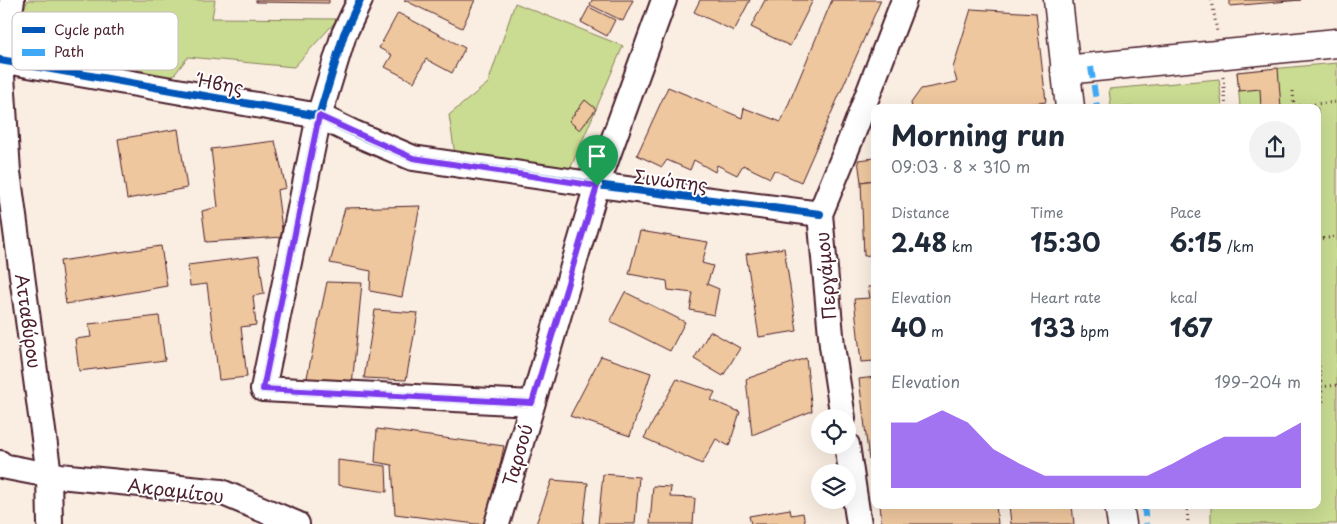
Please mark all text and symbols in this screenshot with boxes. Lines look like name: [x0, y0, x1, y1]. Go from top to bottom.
legend: [12, 12, 178, 70]
text: Cycle path: [54, 19, 125, 40]
text: Path: [54, 41, 84, 62]
street label: Ήβης: [193, 65, 246, 100]
text: Morning run: [891, 113, 1065, 156]
button: share: [1249, 121, 1301, 173]
pin: [576, 135, 618, 186]
icon: arrive: [583, 142, 611, 170]
text: 09:03 · 8 × 310 m: [891, 154, 1030, 178]
street label: Σινώπης: [633, 162, 709, 198]
text: Distance: [891, 202, 950, 223]
text: Time: [1030, 202, 1063, 223]
text: Pace: [1170, 202, 1201, 223]
text: 2.48: [891, 223, 947, 261]
text: 15:30: [1030, 223, 1101, 261]
text: 6:15: [1170, 223, 1223, 261]
street label: Περγάμου: [808, 231, 842, 321]
text: km: [947, 236, 973, 257]
text: /km: [1223, 236, 1254, 257]
street label: Ατταβύρου: [9, 272, 49, 370]
text: Elevation: [891, 287, 951, 308]
text: Heart rate: [1030, 287, 1101, 308]
text: kcal: [1170, 287, 1198, 308]
text: 40: [891, 308, 927, 346]
text: 133: [1030, 308, 1076, 346]
text: 167: [1170, 308, 1213, 346]
text: m: [927, 321, 944, 342]
text: bpm: [1076, 321, 1109, 342]
text: Elevation: [891, 369, 960, 393]
text: 199–204 m: [1214, 369, 1301, 393]
map controls: [811, 409, 856, 509]
button: locate: [811, 409, 856, 454]
street label: Ταρσού: [495, 421, 539, 489]
button: layers: [811, 464, 856, 509]
street label: Ακραμίτου: [126, 471, 226, 509]

